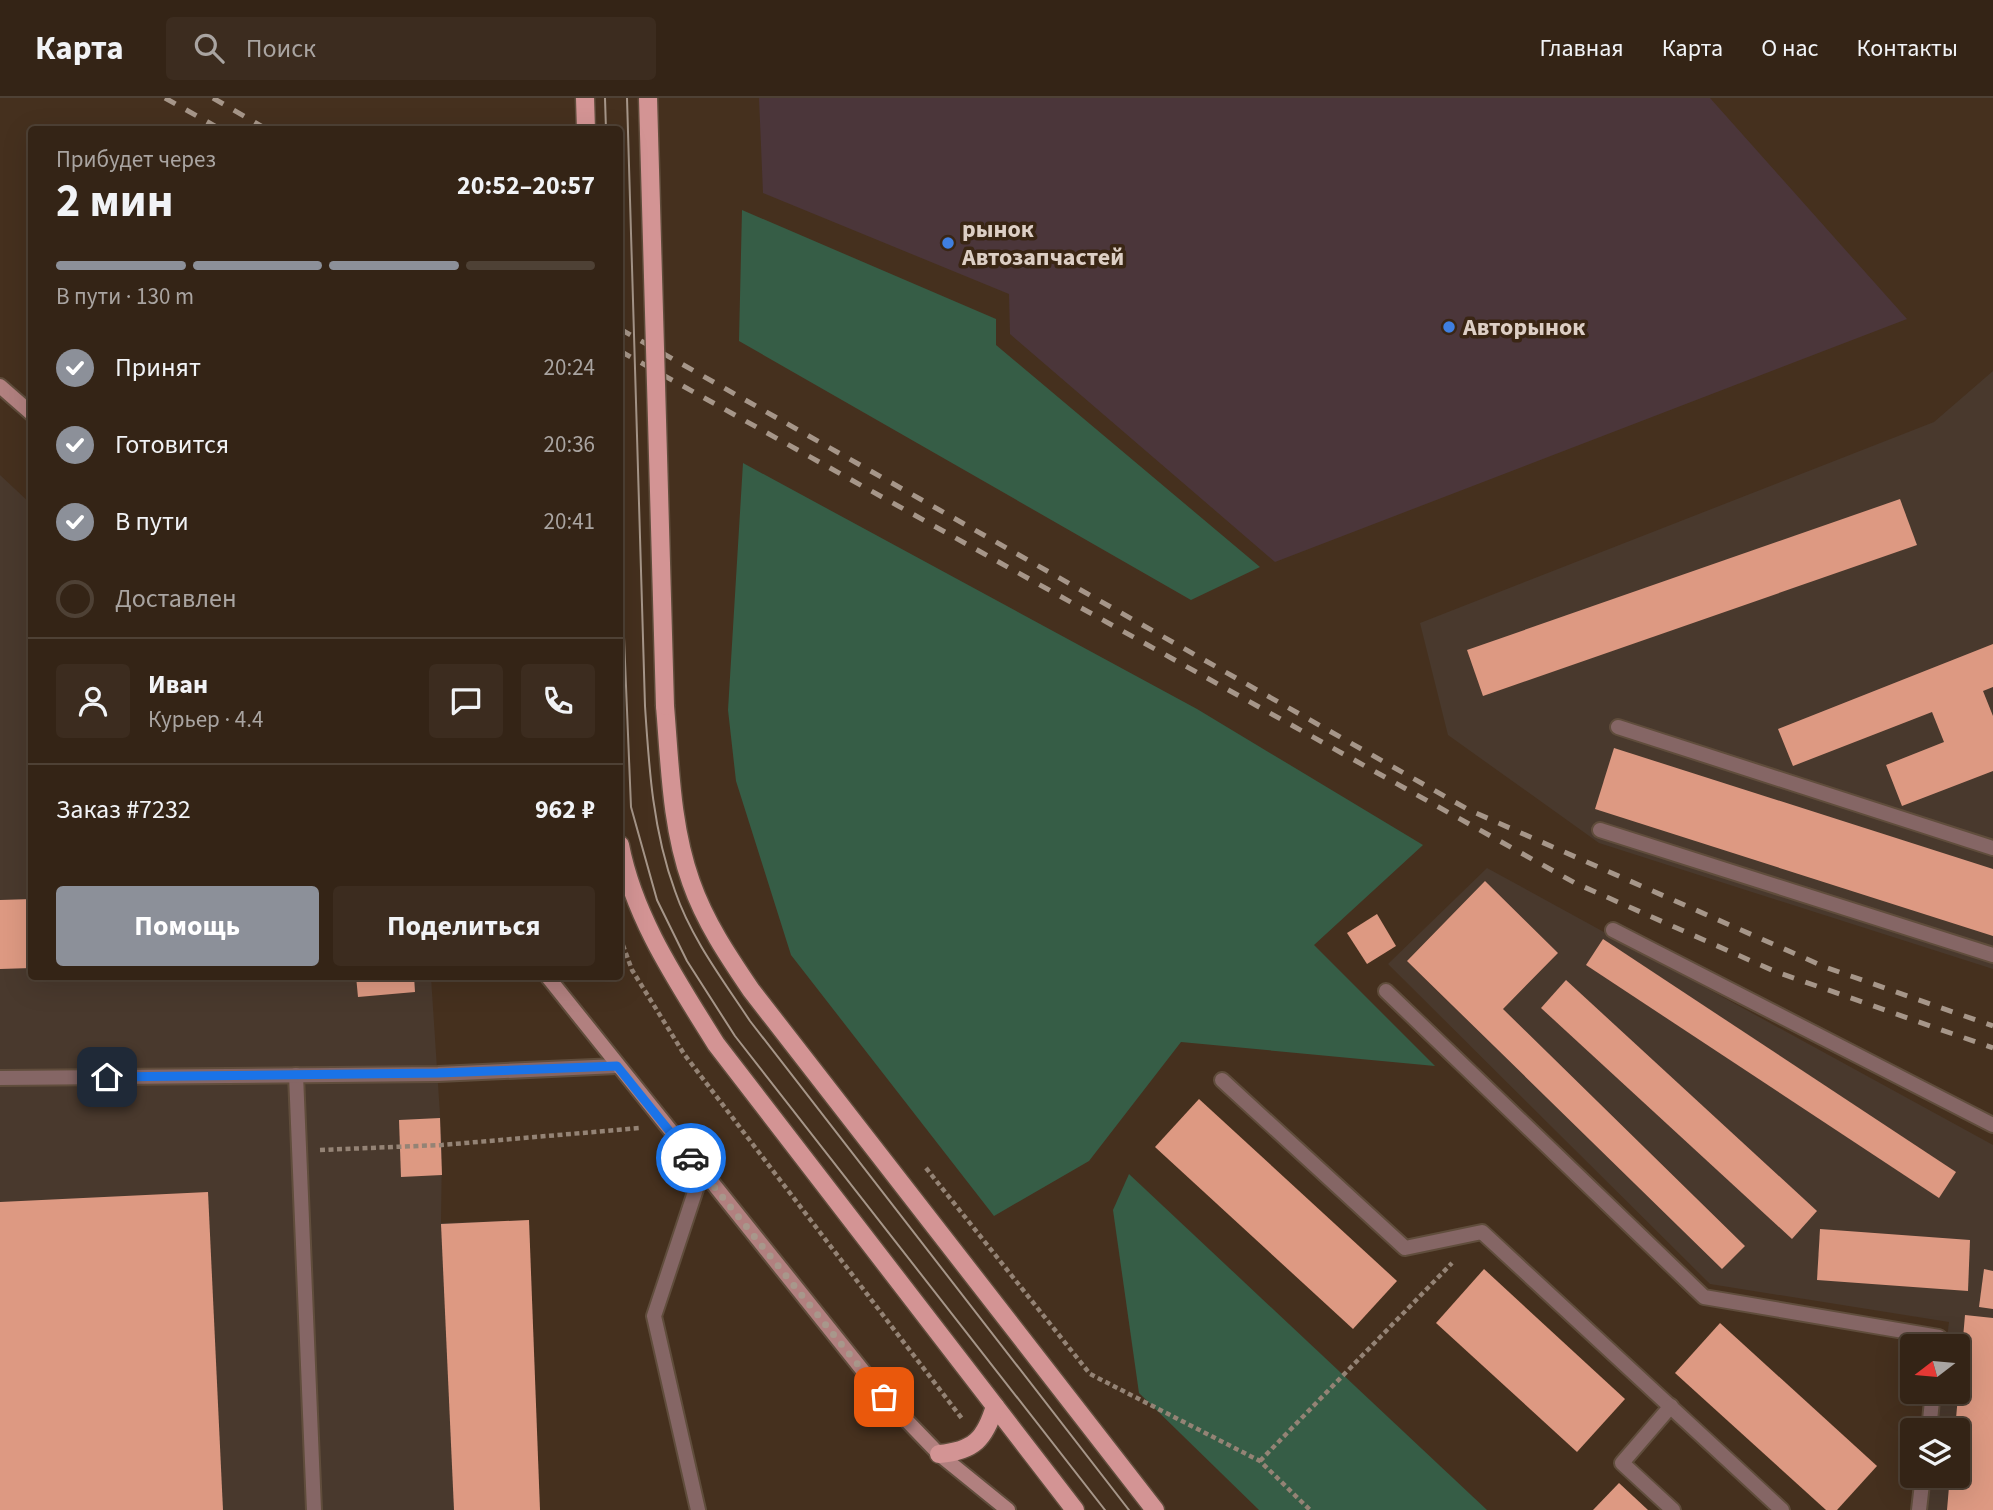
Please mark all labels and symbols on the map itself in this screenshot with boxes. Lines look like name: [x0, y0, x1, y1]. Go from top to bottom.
place label: рынок Автозапчастей: [961, 212, 1124, 275]
marker: рынок Автозапчастей: [940, 235, 956, 251]
place label: Авторынок: [1462, 310, 1586, 345]
marker: Авторынок: [1441, 319, 1457, 335]
pin: [77, 1047, 137, 1107]
courier: [656, 1123, 726, 1193]
north arrow: [1900, 1334, 1970, 1404]
pin: [854, 1367, 914, 1427]

